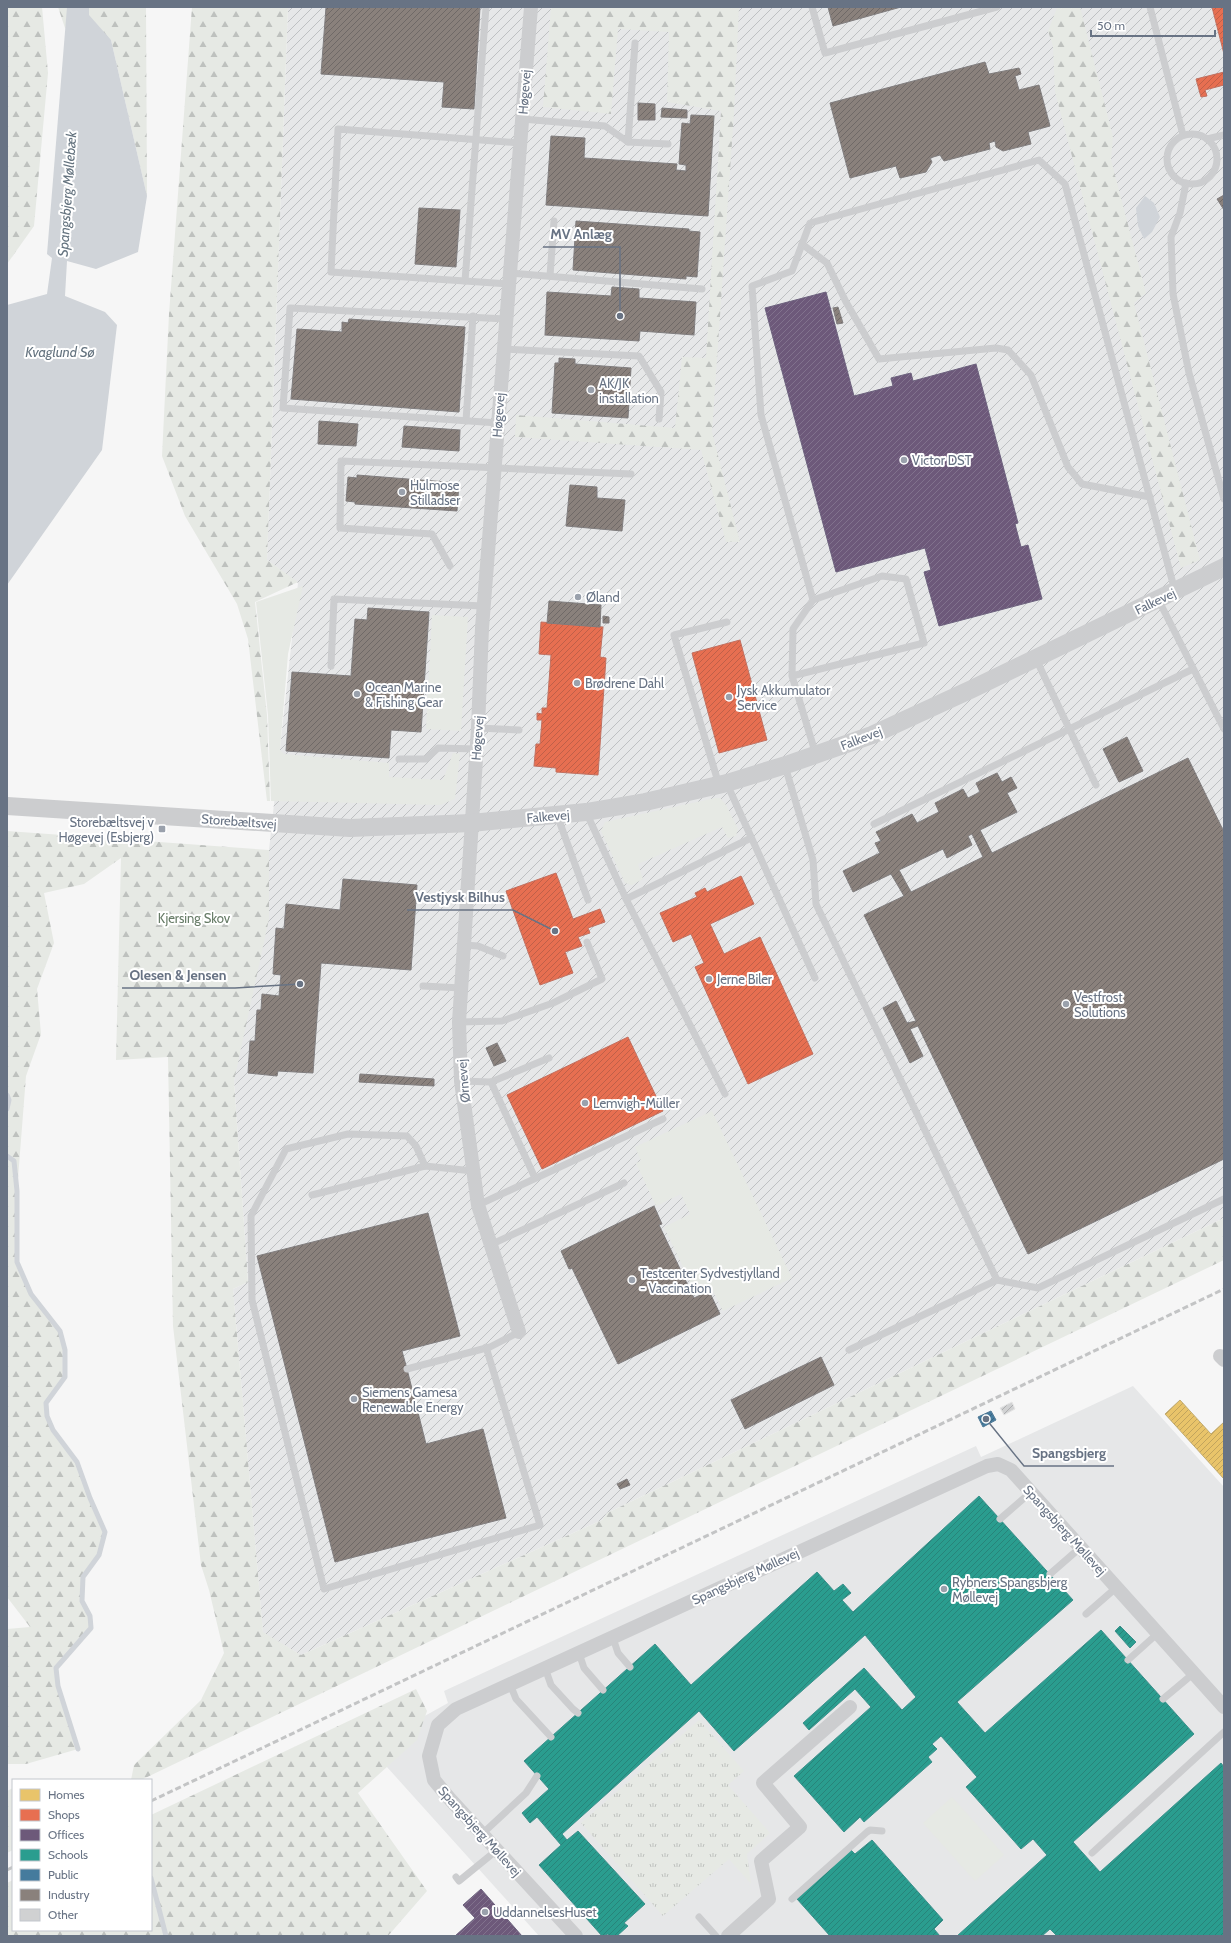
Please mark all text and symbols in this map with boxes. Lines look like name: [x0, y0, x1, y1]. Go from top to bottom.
scale bar: [1091, 12, 1215, 38]
text: 50 m: [1097, 18, 1125, 33]
street label: Høgevej: [514, 69, 535, 115]
water label: Spangsbjerg Møllebæk: [54, 130, 80, 257]
callout: MV Anlæg: [543, 221, 620, 247]
text: MV Anlæg: [550, 225, 612, 243]
water label: Kvaglund Sø: [25, 343, 95, 361]
place label: AK/JK installation: [599, 375, 659, 406]
marker: AK/JK installation: [586, 385, 596, 395]
street label: Høgevej: [488, 392, 509, 438]
place label: Victor DST: [912, 452, 972, 468]
marker: Victor DST: [899, 455, 909, 465]
place label: Hulmose Stilladser: [410, 477, 461, 508]
marker: Hulmose Stilladser: [397, 487, 407, 497]
street label: Falkevej: [1132, 584, 1178, 619]
place label: Øland: [586, 589, 620, 605]
marker: Øland: [573, 592, 583, 602]
place label: Brødrene Dahl: [585, 675, 664, 691]
marker: Brødrene Dahl: [572, 678, 582, 688]
place label: Ocean Marine & Fishing Gear: [365, 679, 444, 710]
place label: Jysk Akkumulator Service: [736, 682, 831, 713]
marker: Ocean Marine & Fishing Gear: [352, 689, 362, 699]
marker: Jysk Akkumulator Service: [724, 692, 734, 702]
street label: Høgevej: [467, 715, 488, 761]
street label: Falkevej: [838, 723, 884, 754]
street label: Falkevej: [526, 806, 570, 827]
street label: Storebæltsvej: [201, 810, 277, 833]
place label: Storebæltsvej v Høgevej (Esbjerg): [58, 814, 155, 846]
marker: Storebæltsvej v Høgevej (Esbjerg): [157, 824, 167, 834]
callout: Vestjysk Bilhus: [407, 884, 513, 910]
text: Vestjysk Bilhus: [415, 888, 505, 906]
park label: Kjersing Skov: [158, 910, 231, 927]
callout: Olesen & Jensen: [122, 962, 235, 988]
text: Olesen & Jensen: [130, 966, 226, 984]
place label: Jerne Biler: [716, 971, 773, 987]
marker: Jerne Biler: [704, 974, 714, 984]
place label: Vestfrost Solutions: [1074, 989, 1126, 1020]
marker: Vestfrost Solutions: [1061, 999, 1071, 1009]
street label: Ørnevej: [453, 1059, 474, 1103]
place label: Lemvigh-Müller: [593, 1095, 680, 1111]
marker: Lemvigh-Müller: [580, 1098, 590, 1108]
place label: Testcenter Sydvestjylland - Vaccination: [640, 1265, 780, 1296]
marker: Testcenter Sydvestjylland - Vaccination: [627, 1275, 637, 1285]
place label: Siemens Gamesa Renewable Energy: [362, 1384, 464, 1415]
marker: Siemens Gamesa Renewable Energy: [349, 1394, 359, 1404]
callout: Spangsbjerg: [1024, 1440, 1114, 1466]
text: Spangsbjerg: [1032, 1444, 1106, 1462]
street label: Spangsbjerg Møllevej: [1019, 1482, 1110, 1579]
street label: Spangsbjerg Møllevej: [689, 1544, 801, 1609]
place label: Rybners Spangsbjerg Møllevej: [952, 1574, 1068, 1606]
marker: Rybners Spangsbjerg Møllevej: [939, 1584, 949, 1594]
legend: [12, 1779, 152, 1931]
street label: Spangsbjerg Møllevej: [434, 1783, 525, 1880]
text: Homes: [48, 1787, 85, 1802]
text: Shops: [48, 1807, 80, 1822]
text: Offices: [48, 1827, 84, 1842]
text: Schools: [48, 1847, 88, 1862]
text: Public: [48, 1867, 79, 1882]
text: Industry: [48, 1887, 89, 1902]
place label: UddannelsesHuset: [493, 1904, 597, 1920]
text: Other: [48, 1907, 78, 1922]
marker: UddannelsesHuset: [480, 1907, 490, 1917]

